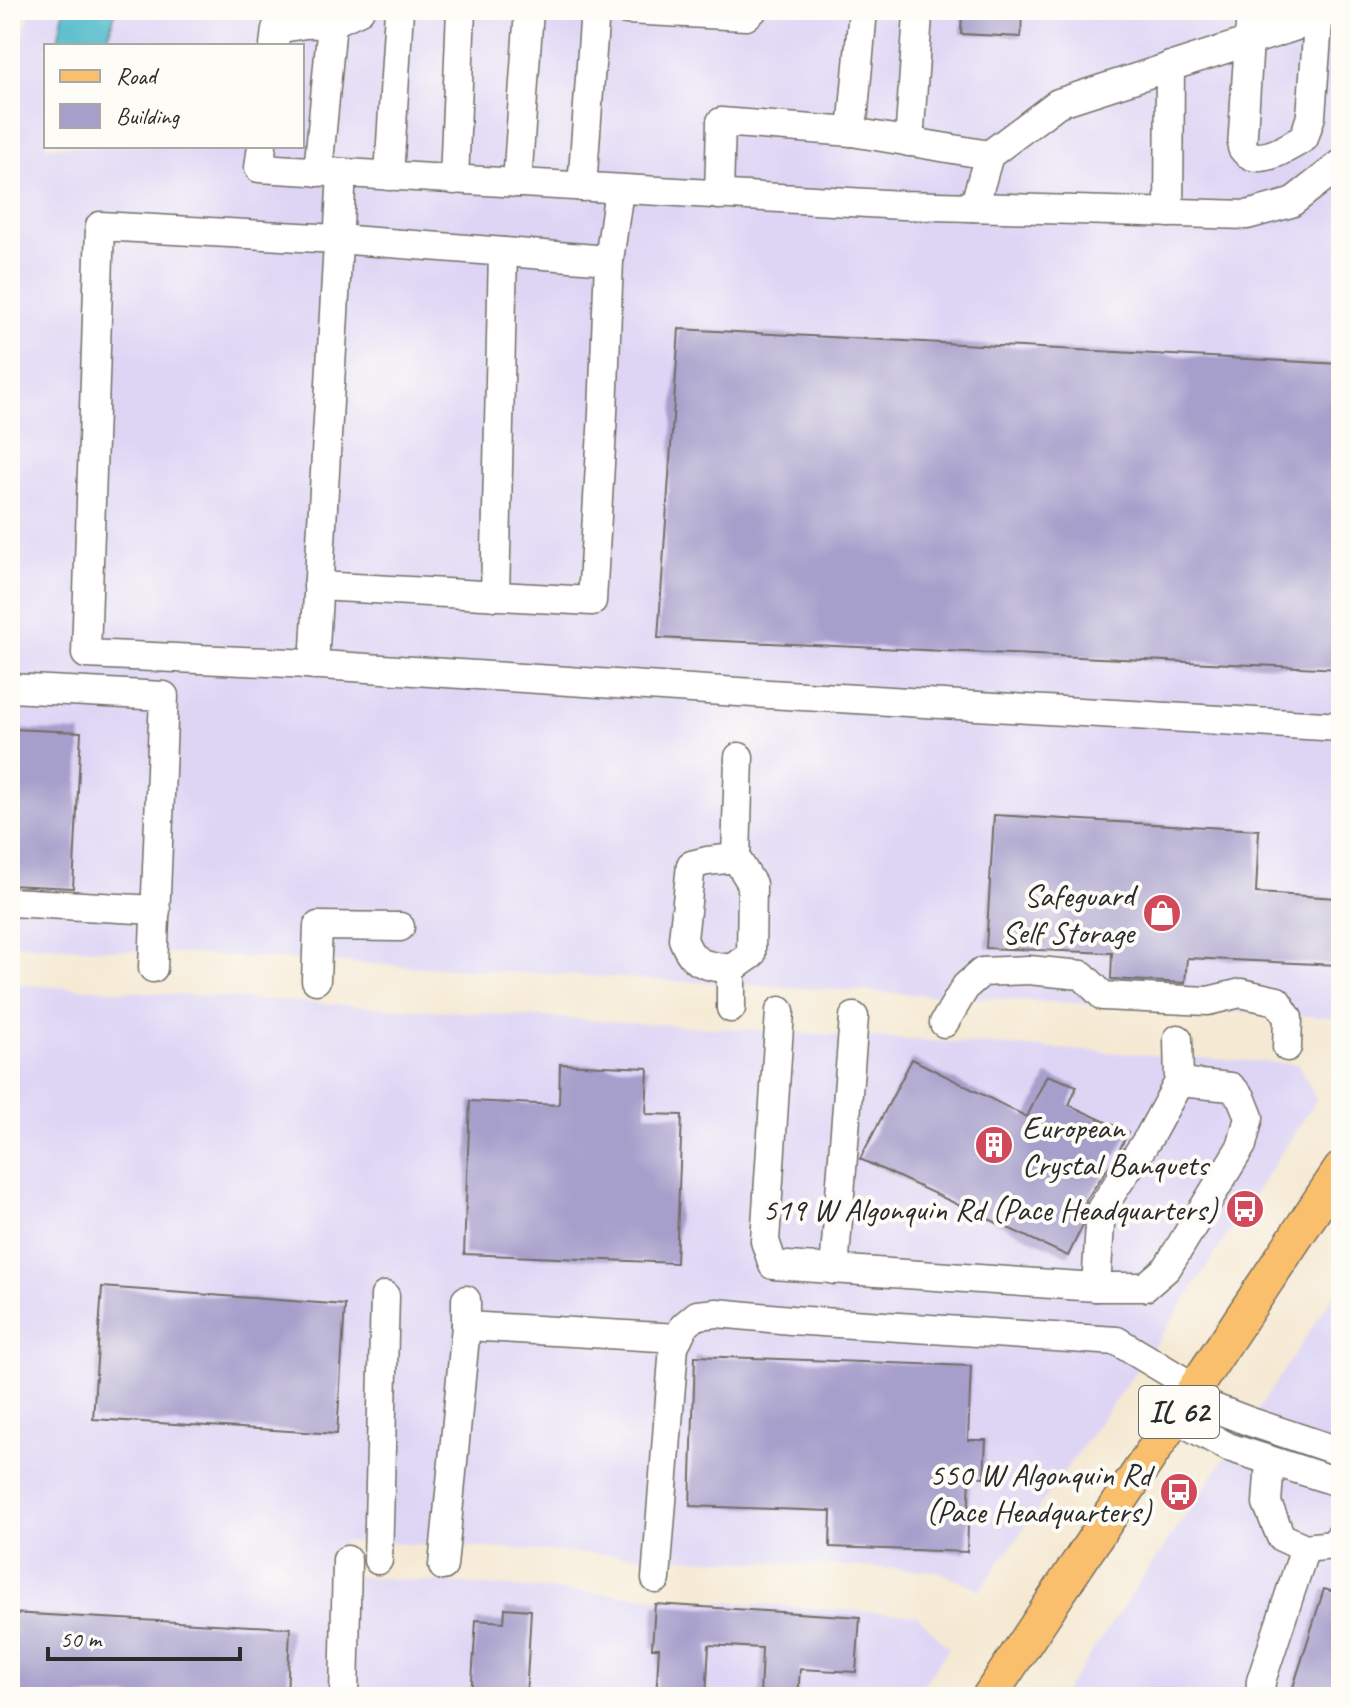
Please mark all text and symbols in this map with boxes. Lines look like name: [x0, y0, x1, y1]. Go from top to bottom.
legend: [44, 44, 304, 148]
text: Road: [116, 61, 160, 91]
text: Building: [116, 101, 181, 131]
place label: Safeguard Self Storage: [1002, 875, 1138, 953]
shop icon: Safeguard Self Storage: [1141, 892, 1183, 934]
place label: European Crystal Banquets: [1022, 1107, 1211, 1185]
building icon: European Crystal Banquets: [973, 1124, 1015, 1166]
bus stop icon: 519 W Algonquin Rd (Pace Headquarters): [1224, 1188, 1266, 1230]
place label: 519 W Algonquin Rd (Pace Headquarters): [762, 1189, 1218, 1230]
road number: IL 62: [1139, 1386, 1219, 1438]
place label: 550 W Algonquin Rd (Pace Headquarters): [926, 1454, 1155, 1532]
bus stop icon: 550 W Algonquin Rd (Pace Headquarters): [1158, 1471, 1200, 1513]
scale bar: [48, 1611, 240, 1661]
text: 50 m: [60, 1624, 103, 1654]

